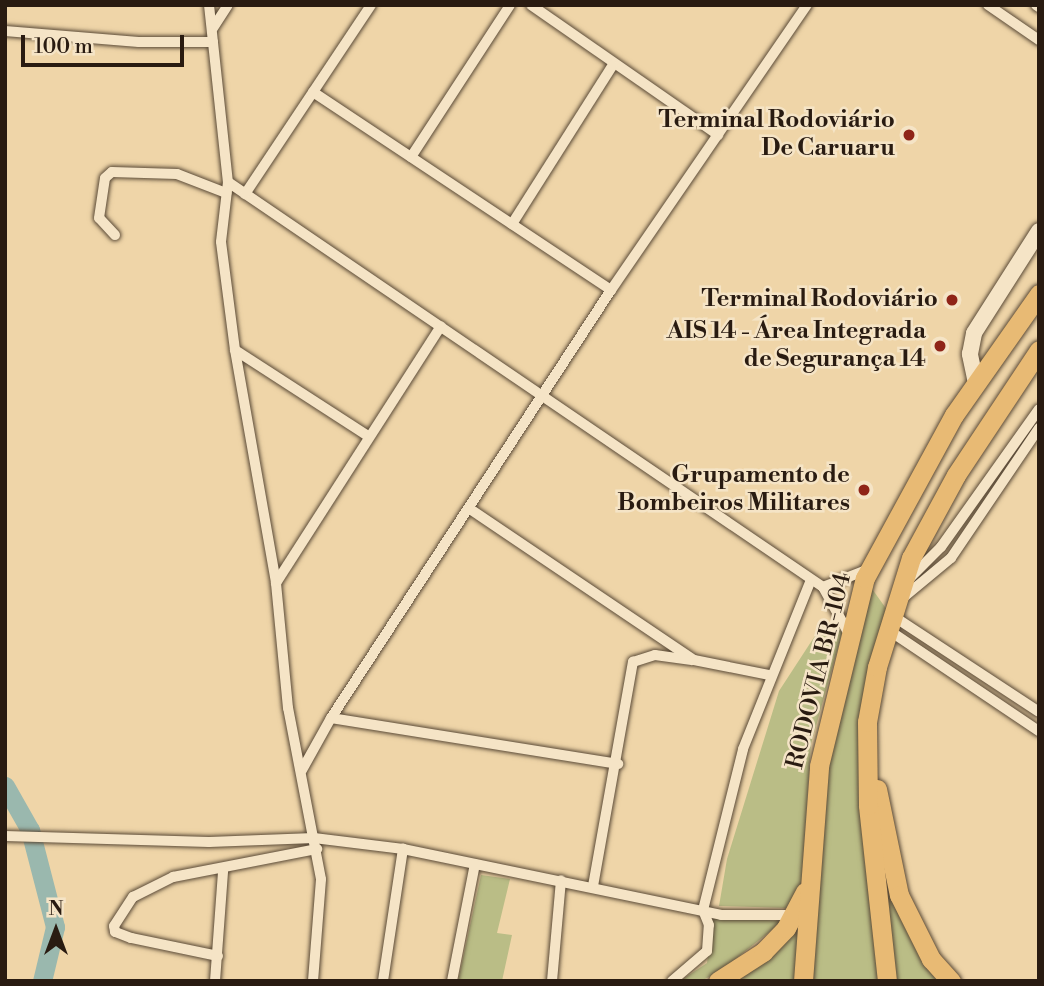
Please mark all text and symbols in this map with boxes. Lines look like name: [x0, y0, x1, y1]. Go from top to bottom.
scale bar: [24, 21, 187, 65]
text: 100 m: [34, 34, 93, 60]
place label: Terminal Rodoviário De Caruaru: [658, 107, 895, 163]
marker: Terminal Rodoviário De Caruaru: [901, 127, 917, 143]
place label: Terminal Rodoviário: [701, 286, 938, 314]
marker: Terminal Rodoviário: [944, 292, 960, 308]
place label: AIS 14 - Área Integrada de Segurança 14: [666, 318, 926, 374]
marker: AIS 14 - Área Integrada de Segurança 14: [932, 338, 948, 354]
place label: Grupamento de Bombeiros Militares: [617, 462, 850, 518]
marker: Grupamento de Bombeiros Militares: [856, 482, 872, 498]
street label: RODOVIA BR-104: [782, 570, 858, 772]
north arrow: [21, 895, 91, 965]
text: N: [48, 897, 64, 921]

